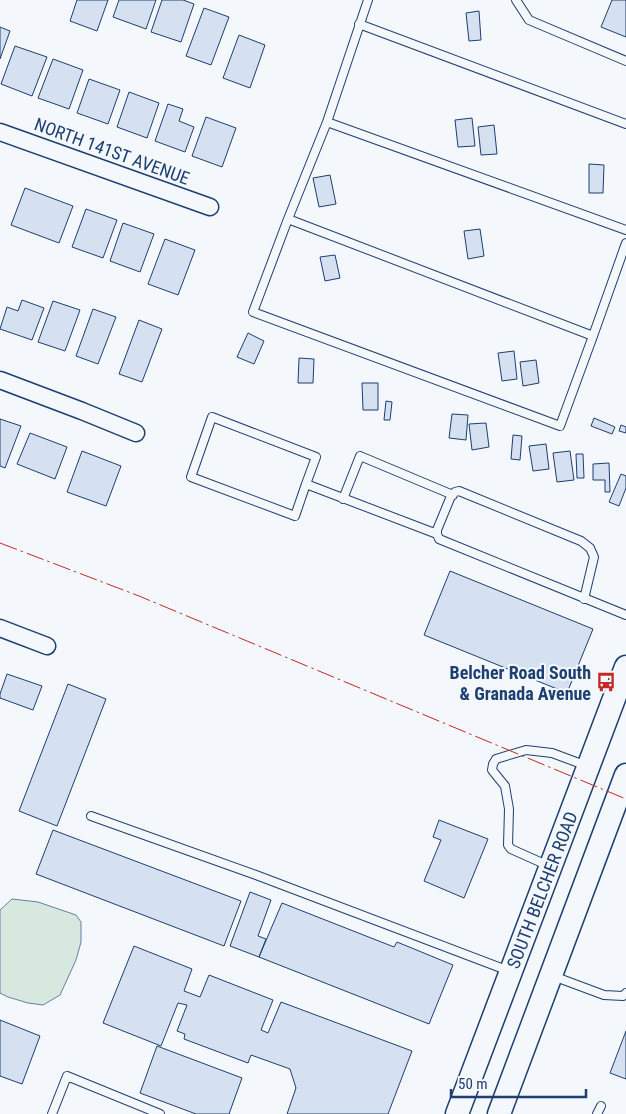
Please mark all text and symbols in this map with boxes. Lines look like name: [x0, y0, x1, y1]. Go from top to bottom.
street label: NORTH 141ST AVENUE: [32, 113, 192, 189]
place label: Belcher Road South & Granada Avenue: [450, 662, 591, 704]
bus stop icon: Belcher Road South & Granada Avenue: [595, 671, 617, 693]
street label: SOUTH BELCHER ROAD: [502, 809, 582, 971]
scale bar: [451, 1066, 586, 1098]
text: 50 m: [458, 1075, 488, 1093]

